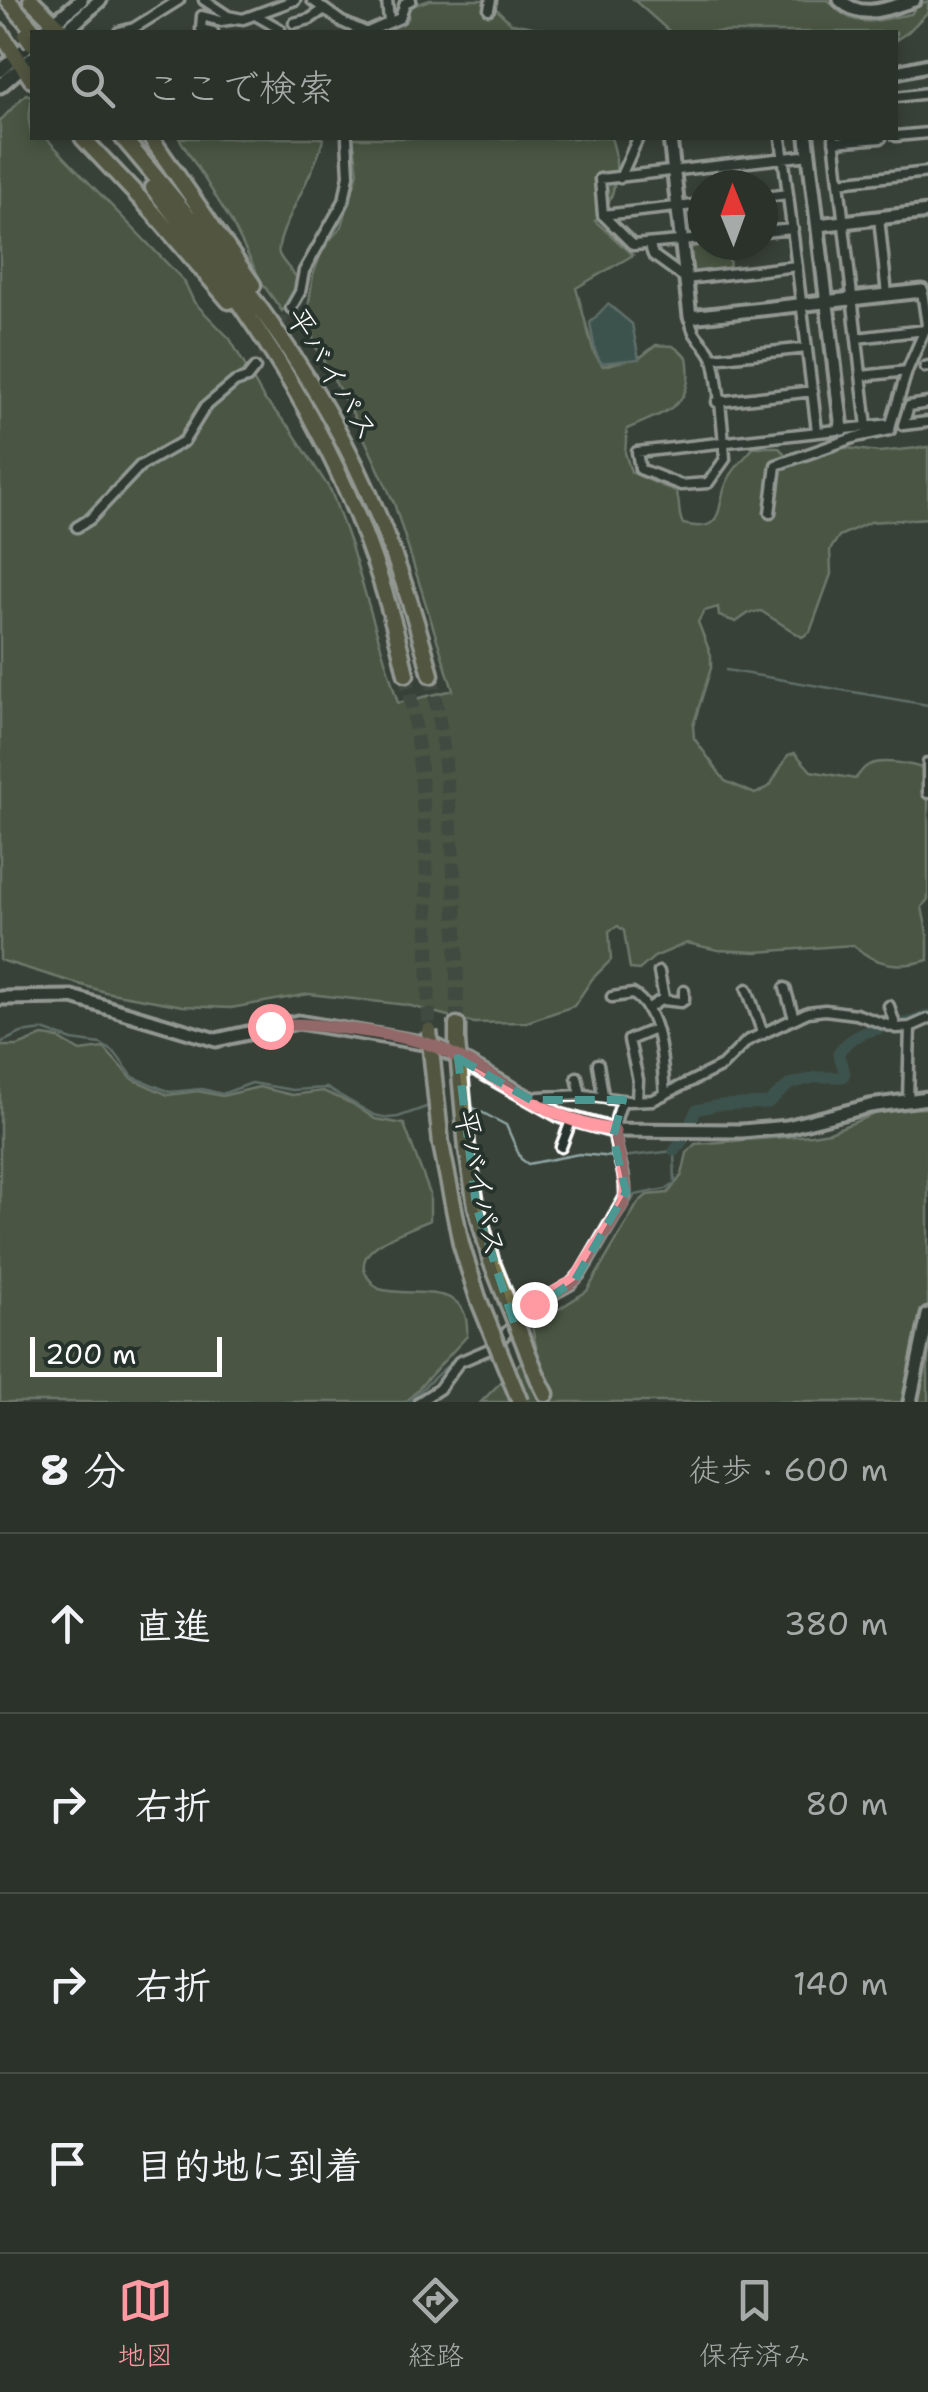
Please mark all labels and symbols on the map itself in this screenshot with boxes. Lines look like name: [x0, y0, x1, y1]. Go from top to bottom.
north arrow: [688, 170, 778, 260]
street label: 平バイパス: [276, 299, 388, 448]
route start: [248, 1004, 294, 1050]
street label: 平バイパス: [445, 1106, 516, 1260]
route end: [512, 1282, 558, 1328]
scale bar: [30, 1332, 222, 1376]

